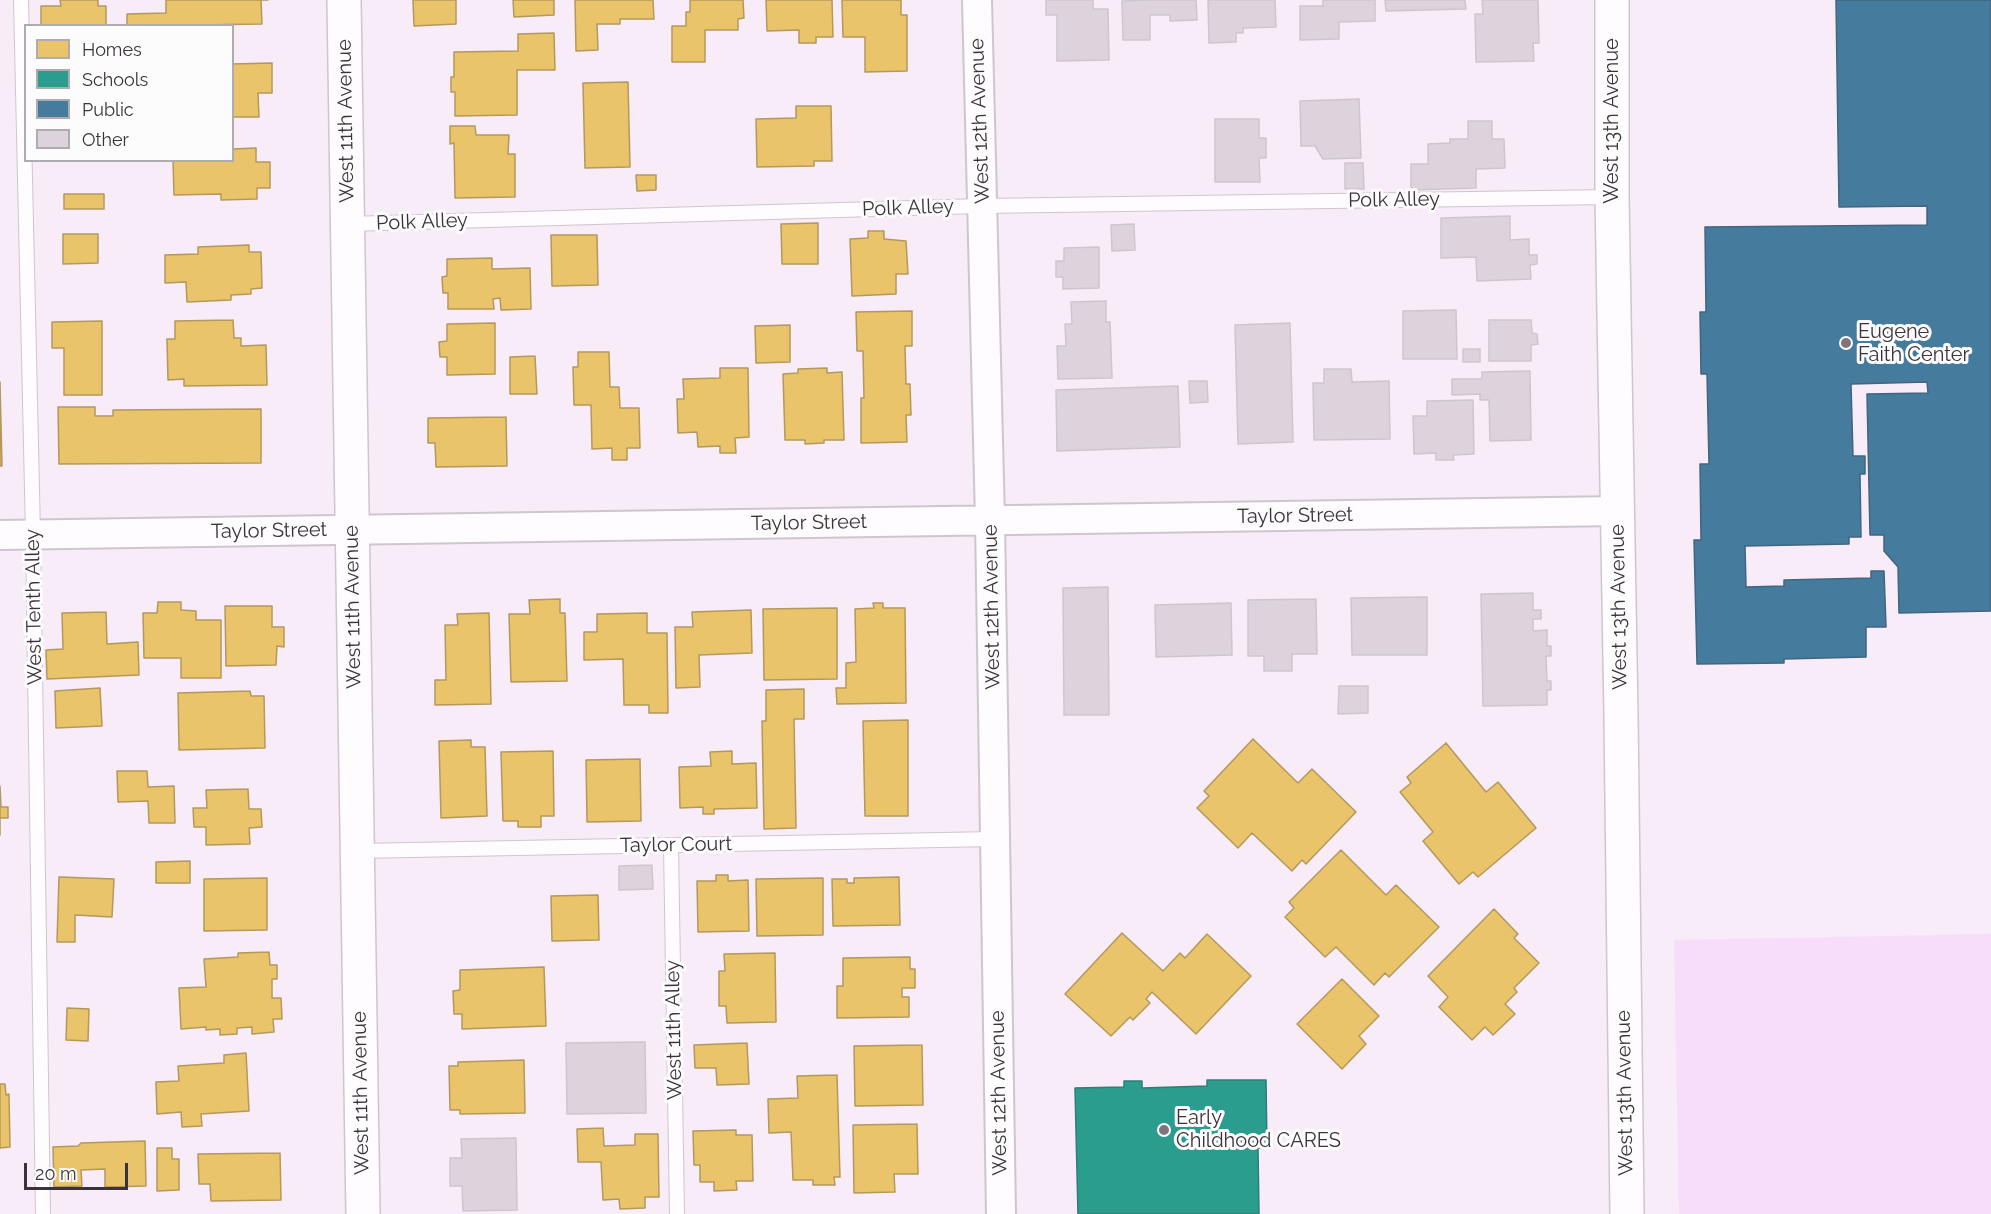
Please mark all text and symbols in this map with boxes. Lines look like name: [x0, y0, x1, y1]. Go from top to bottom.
legend: [24, 24, 234, 162]
street label: West 12th Avenue: [965, 38, 995, 204]
street label: West 13th Avenue: [1600, 38, 1624, 204]
text: Homes: [82, 39, 142, 60]
street label: West 11th Avenue: [333, 39, 359, 203]
text: Schools: [82, 69, 148, 90]
text: Public: [82, 99, 134, 120]
text: Other: [82, 129, 129, 150]
street label: Polk Alley: [1348, 187, 1440, 213]
street label: Polk Alley: [862, 194, 954, 222]
street label: Polk Alley: [376, 208, 468, 236]
place label: Eugene Faith Center: [1858, 320, 1969, 367]
marker: Eugene Faith Center: [1839, 336, 1853, 350]
street label: Taylor Street: [1237, 503, 1353, 529]
street label: Taylor Street: [751, 510, 867, 536]
street label: Taylor Street: [211, 518, 327, 544]
street label: West 12th Avenue: [979, 524, 1005, 690]
street label: West 13th Avenue: [1606, 524, 1632, 690]
street label: West 11th Avenue: [340, 525, 366, 689]
street label: West Tenth Alley: [21, 529, 47, 685]
street label: Taylor Court: [620, 832, 732, 858]
street label: West 11th Alley: [661, 960, 687, 1100]
street label: West 12th Avenue: [986, 1010, 1012, 1176]
street label: West 13th Avenue: [1612, 1010, 1638, 1176]
street label: West 11th Avenue: [348, 1011, 374, 1175]
place label: Early Childhood CARES: [1176, 1106, 1341, 1153]
marker: Early Childhood CARES: [1157, 1123, 1171, 1137]
scale bar: [27, 1151, 130, 1189]
text: 20 m: [35, 1163, 77, 1184]

